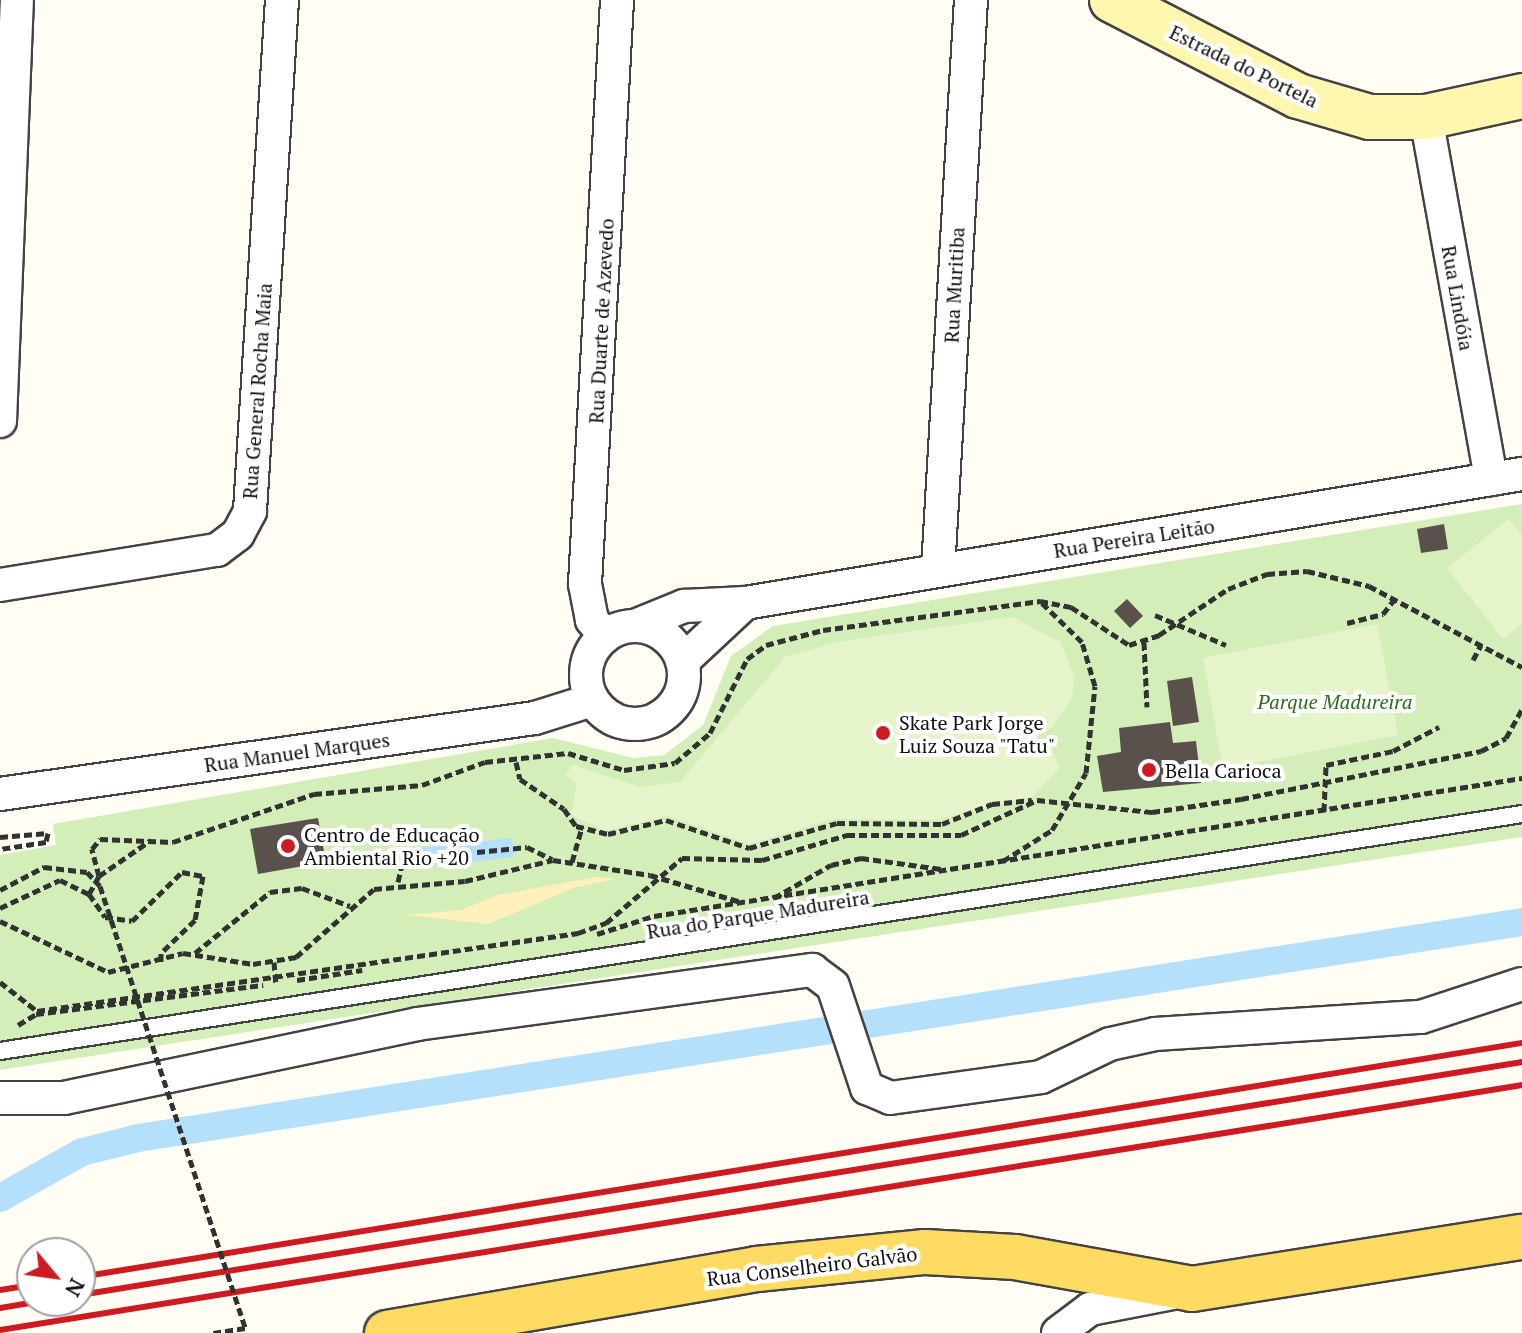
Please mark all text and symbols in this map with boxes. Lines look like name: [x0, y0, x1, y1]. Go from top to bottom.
street label: Estrada do Portela: [1166, 20, 1322, 112]
street label: Rua Duarte de Azevedo: [584, 218, 618, 424]
street label: Rua Muritiba: [939, 226, 969, 344]
street label: Rua Lindóia: [1437, 244, 1479, 352]
street label: Rua General Rocha Maia: [237, 282, 277, 500]
street label: Rua Pereira Leitão: [1052, 513, 1216, 563]
park label: Parque Madureira: [1257, 689, 1413, 713]
place label: Skate Park Jorge Luiz Souza "Tatu": [899, 710, 1056, 757]
marker: Skate Park Jorge Luiz Souza "Tatu": [874, 724, 892, 742]
street label: Rua Manuel Marques: [203, 727, 391, 777]
place label: Bella Carioca: [1165, 758, 1282, 782]
marker: Bella Carioca: [1140, 761, 1158, 779]
place label: Centro de Educação Ambiental Rio +20: [304, 822, 479, 869]
marker: Centro de Educação Ambiental Rio +20: [279, 837, 297, 855]
street label: Rua do Parque Madureira: [645, 885, 871, 943]
north arrow: [16, 1237, 96, 1317]
street label: Rua Conselheiro Galvão: [705, 1241, 919, 1291]
text: N: [59, 1274, 92, 1302]

